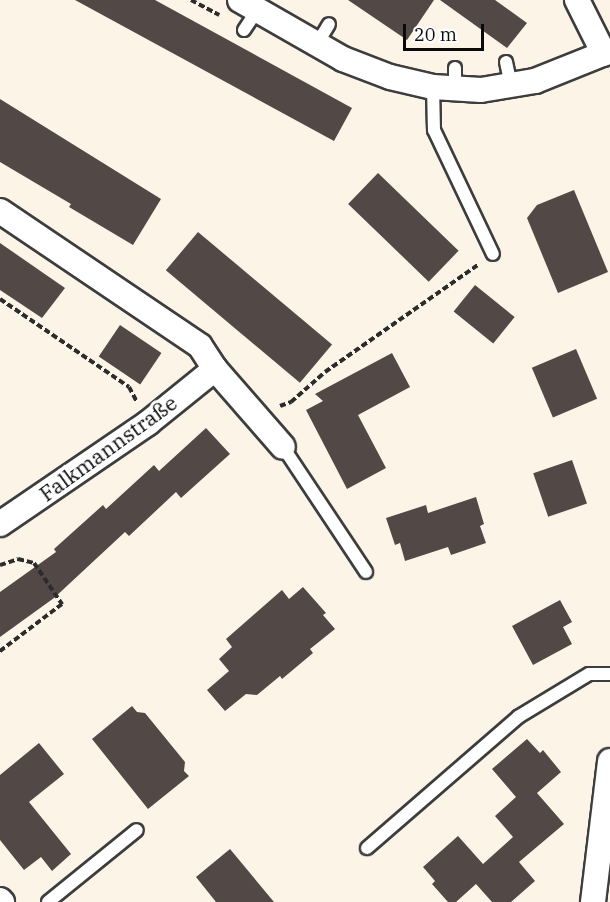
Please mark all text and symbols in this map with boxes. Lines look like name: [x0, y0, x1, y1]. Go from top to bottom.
scale bar: [406, 12, 487, 50]
text: 20 m: [414, 23, 457, 46]
street label: Falkmannstraße: [34, 390, 182, 506]

